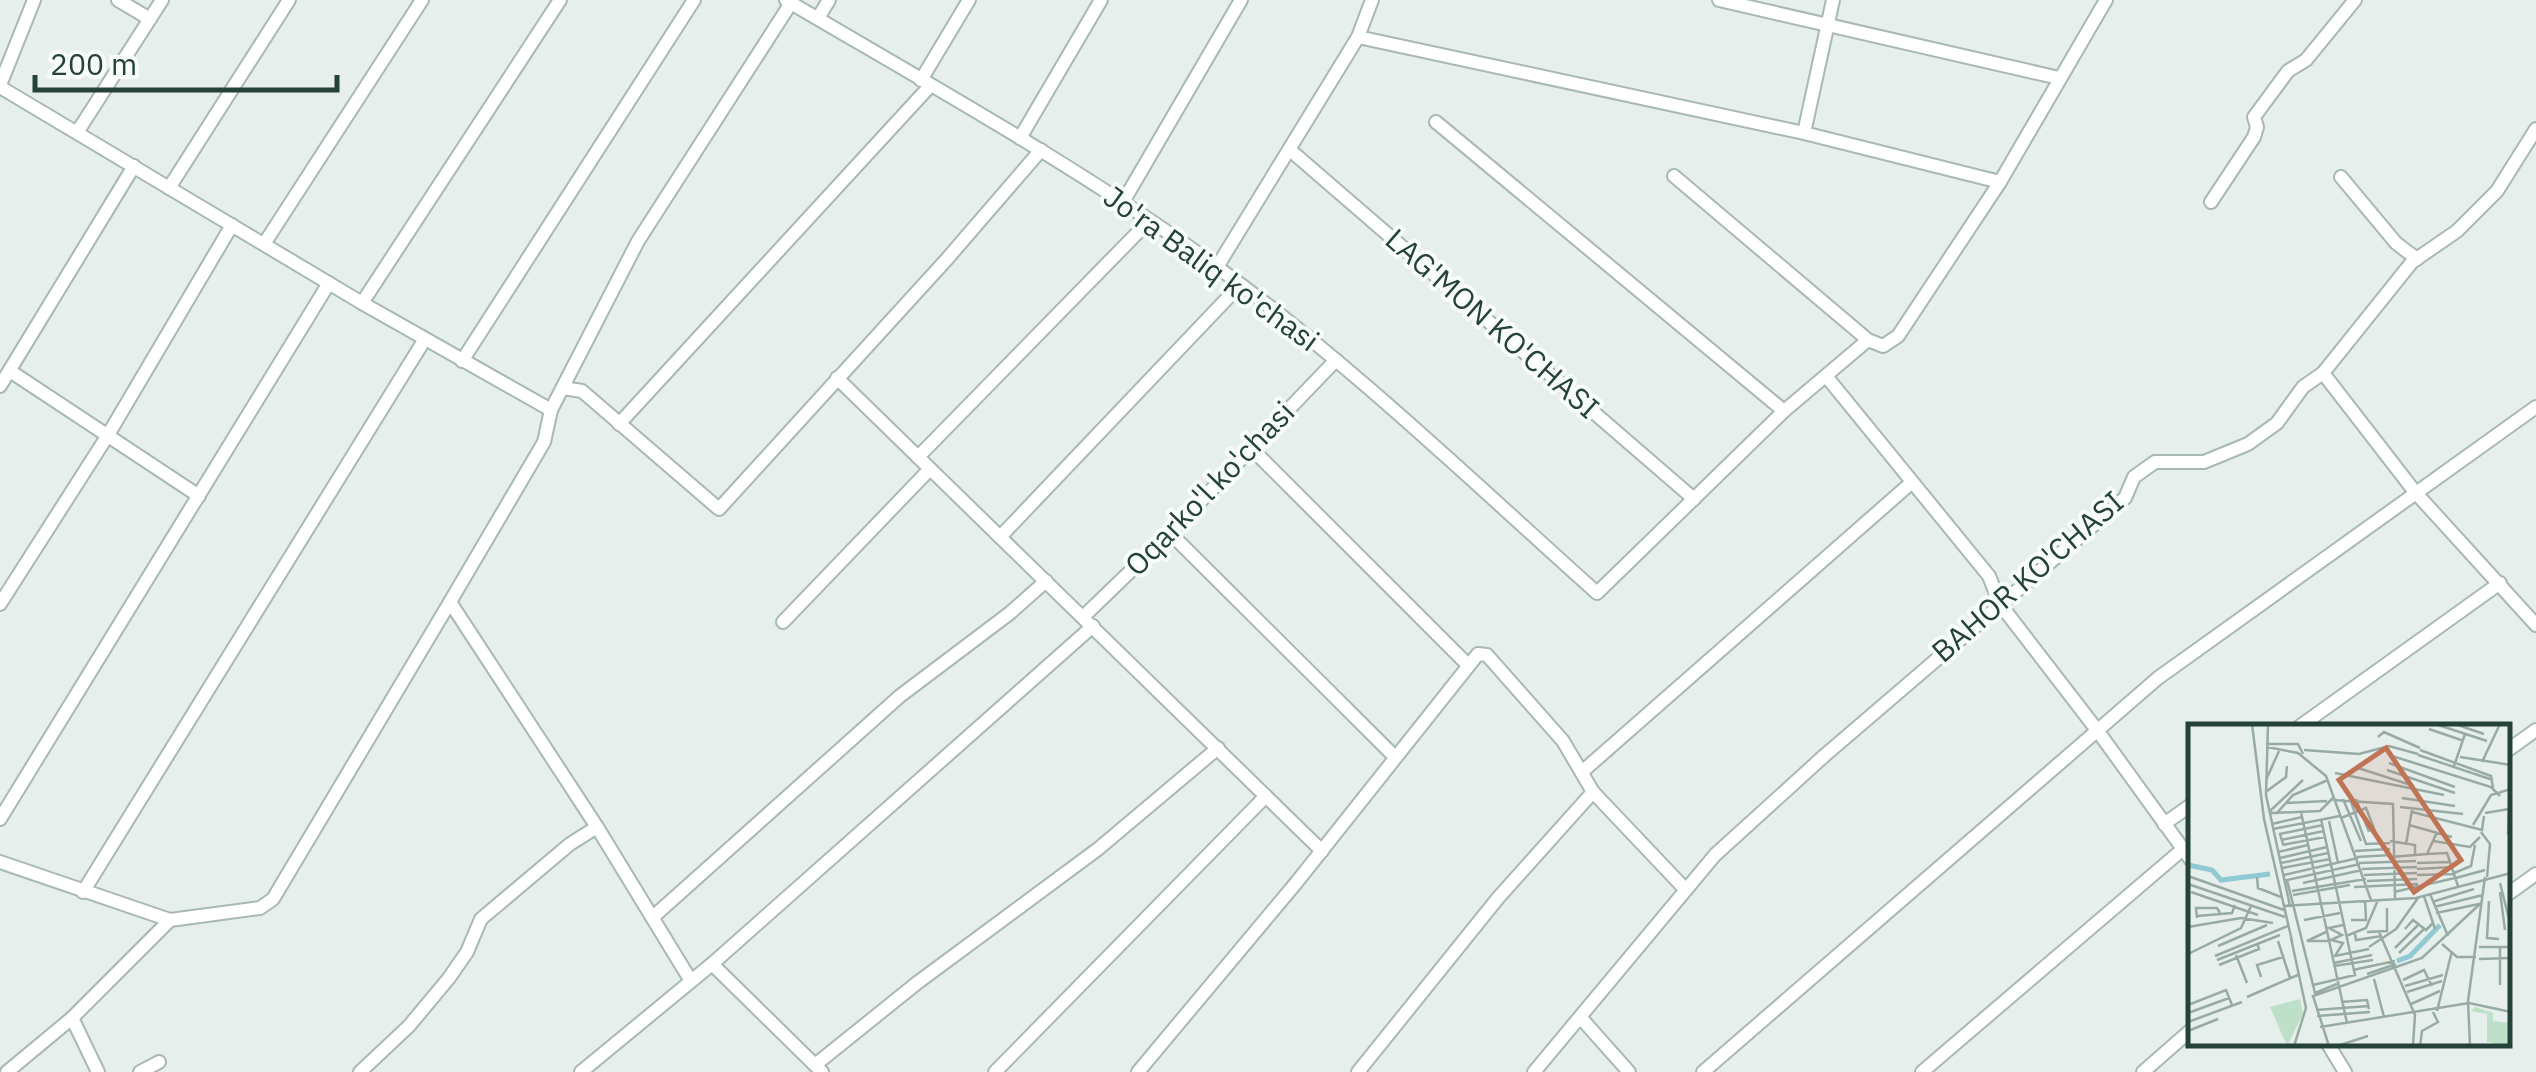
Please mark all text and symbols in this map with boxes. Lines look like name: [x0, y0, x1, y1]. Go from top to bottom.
scale bar: [35, 30, 338, 92]
text: 200 m: [50, 44, 137, 83]
street label: Jo'ra Baliq ko'chasi: [1096, 177, 1327, 359]
street label: LAG'MON KO'CHASI: [1378, 219, 1608, 426]
street label: Oqarko'l ko'chasi: [1116, 392, 1302, 584]
street label: BAHOR KO'CHASI: [1923, 482, 2131, 670]
inset map: [2188, 724, 2511, 1047]

